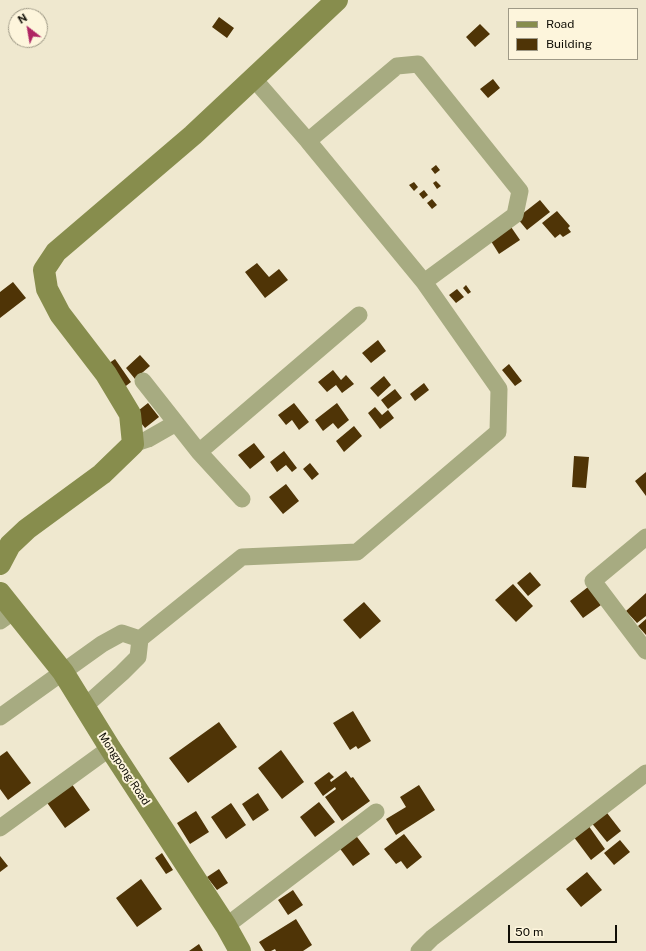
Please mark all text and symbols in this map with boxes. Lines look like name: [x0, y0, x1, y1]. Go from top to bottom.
north arrow: [8, 8, 48, 48]
legend: [508, 8, 638, 60]
text: N: [16, 11, 29, 26]
text: Road: [546, 17, 574, 31]
text: Building: [546, 37, 592, 51]
street label: Mongpong Road: [96, 730, 152, 808]
scale bar: [510, 917, 619, 943]
text: 50 m: [515, 925, 543, 939]

